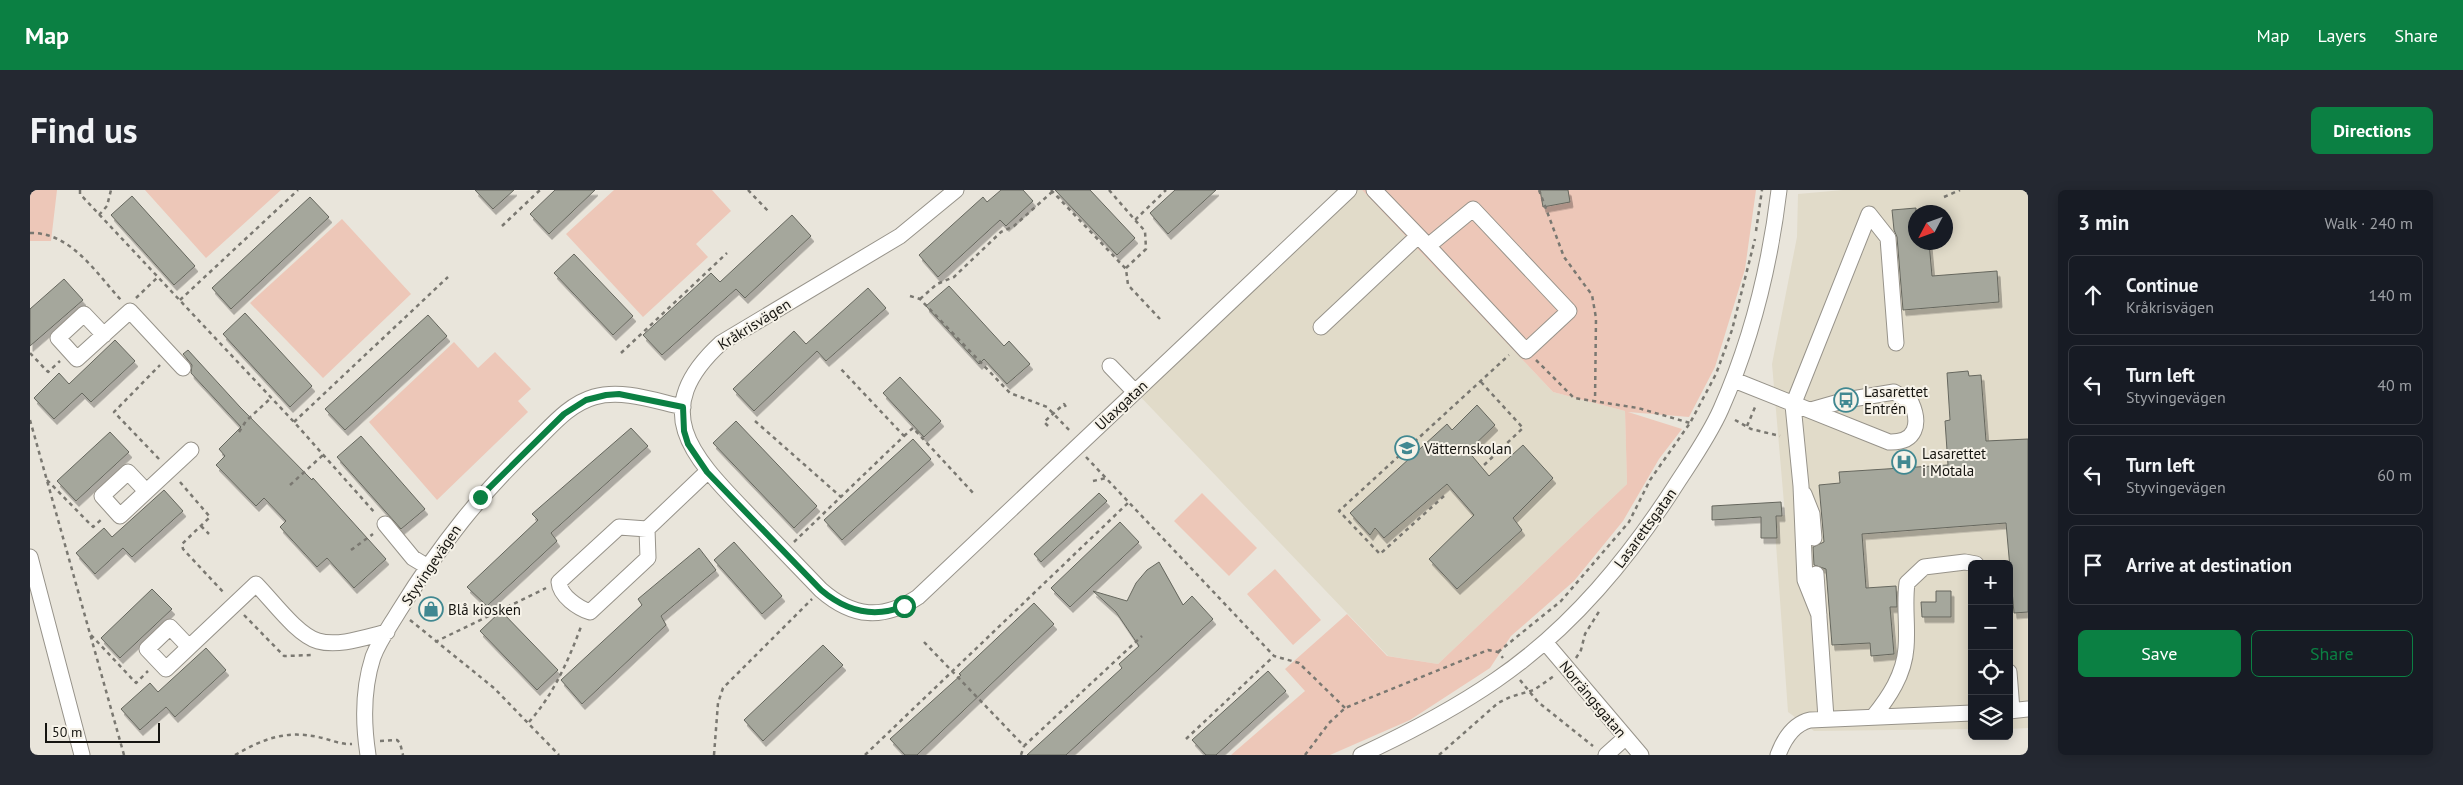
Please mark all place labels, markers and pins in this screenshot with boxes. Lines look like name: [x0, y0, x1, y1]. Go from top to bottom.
place label: Lasarettet Entrén: [1864, 382, 1928, 418]
bus stop icon: Lasarettet Entrén: [1833, 387, 1859, 413]
school or university icon: Vätternskolan: [1394, 435, 1420, 461]
place label: Vätternskolan: [1423, 439, 1512, 458]
place label: Lasarettet i Motala: [1922, 444, 1986, 480]
hospital icon: Lasarettet i Motala: [1891, 449, 1917, 475]
shop icon: Blå kiosken: [418, 596, 444, 622]
place label: Blå kiosken: [448, 600, 521, 619]

